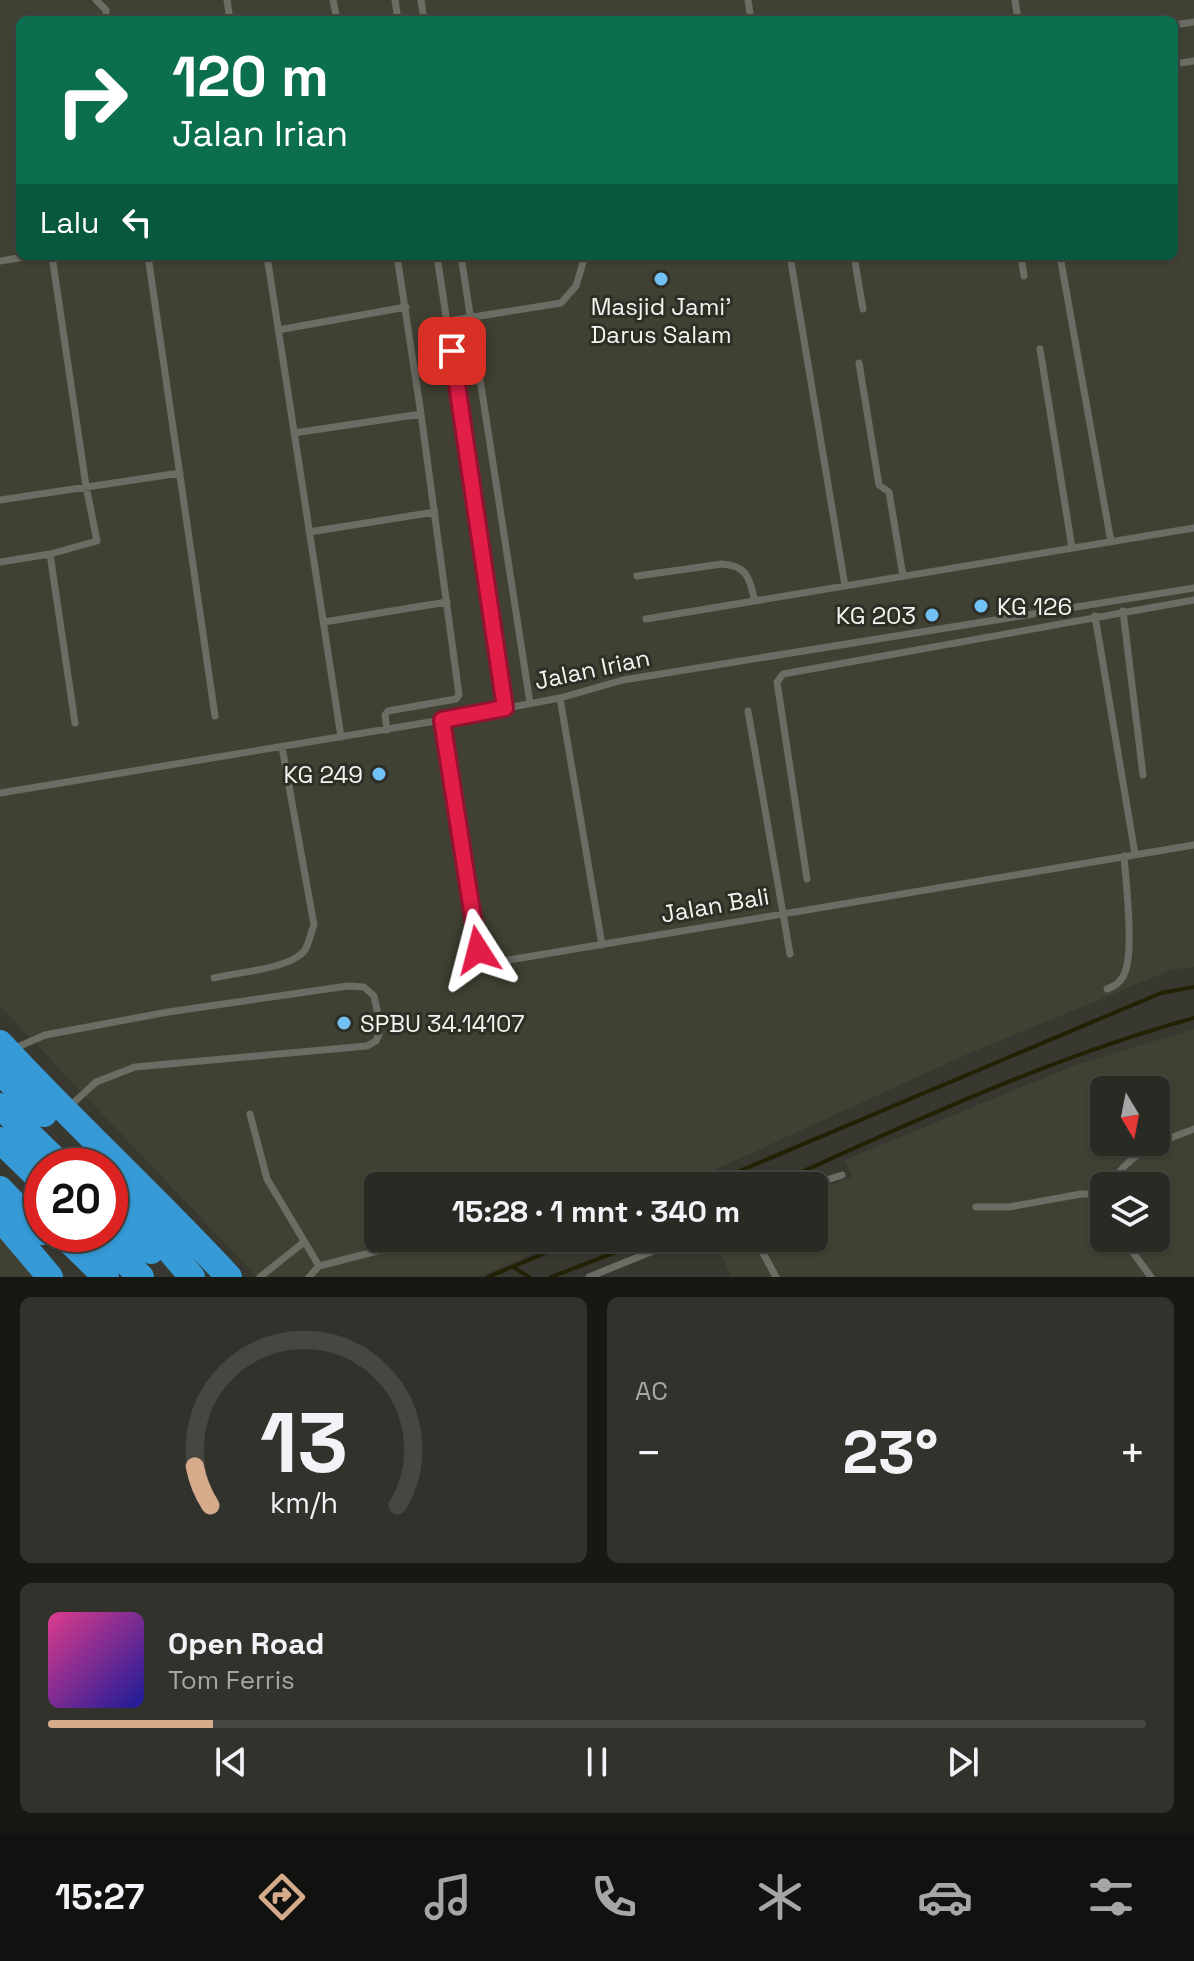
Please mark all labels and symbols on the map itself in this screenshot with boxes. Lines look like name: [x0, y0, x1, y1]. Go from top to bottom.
marker: Masjid Jami' Darus Salam: [652, 270, 670, 288]
place label: Masjid Jami' Darus Salam: [590, 291, 732, 350]
pin: [418, 317, 486, 385]
place label: KG 126: [997, 591, 1072, 622]
marker: KG 126: [972, 597, 990, 615]
place label: KG 203: [836, 600, 916, 631]
marker: KG 203: [923, 606, 941, 624]
street label: Jalan Irian: [531, 642, 653, 696]
place label: KG 249: [284, 759, 363, 790]
marker: KG 249: [370, 765, 388, 783]
street label: Jalan Bali: [658, 880, 772, 930]
position arrow: [436, 908, 520, 992]
place label: SPBU 34.14107: [360, 1008, 525, 1039]
marker: SPBU 34.14107: [335, 1014, 353, 1032]
north arrow: [1090, 1076, 1170, 1156]
speed limit sign: 20: [24, 1148, 128, 1252]

